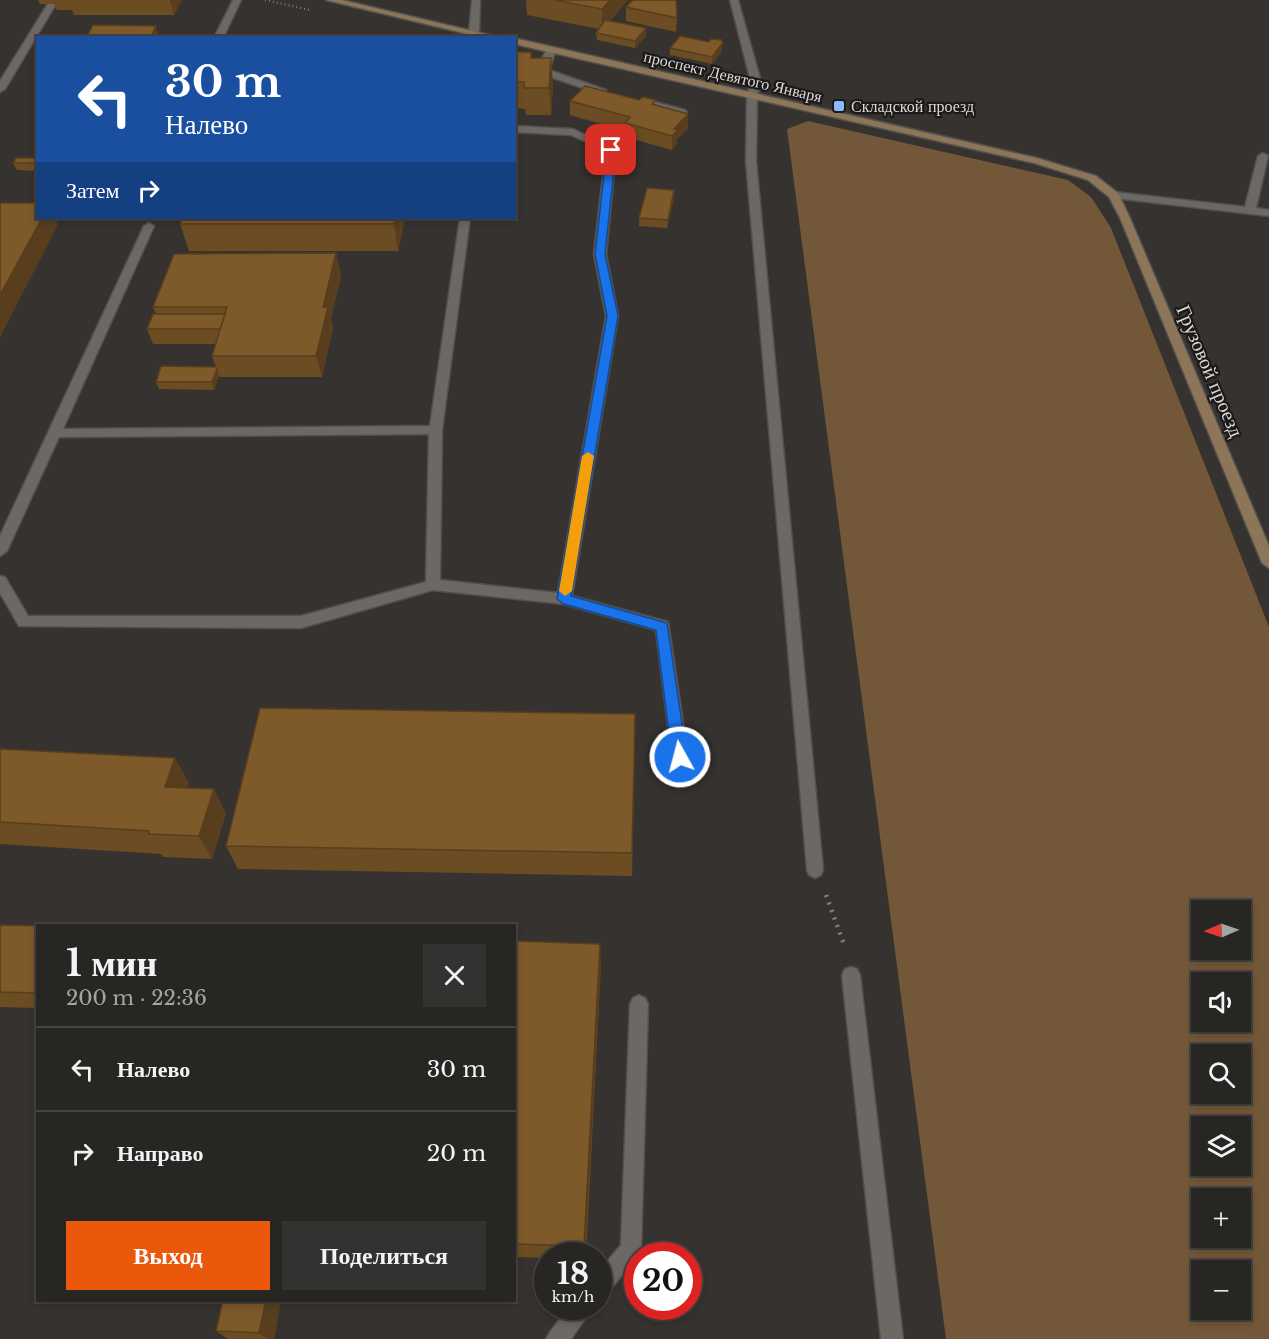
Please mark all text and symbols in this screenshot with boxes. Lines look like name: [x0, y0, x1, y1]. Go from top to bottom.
street label: проспект Девятого Января: [642, 46, 825, 106]
text: 30 m: [165, 56, 281, 108]
icon: left: [66, 60, 144, 138]
place label: Складской проезд: [851, 96, 974, 116]
marker: Складской проезд: [832, 99, 846, 113]
text: Налево: [165, 108, 248, 141]
pin: [585, 124, 636, 175]
icon: arrive: [594, 133, 627, 166]
icon: right: [132, 174, 165, 207]
text: Затем: [66, 177, 120, 204]
street label: Грузовой проезд: [1171, 301, 1249, 441]
position arrow: [648, 725, 712, 789]
north arrow: [1191, 900, 1251, 960]
map controls: [1191, 900, 1251, 1320]
text: 1 мин: [66, 941, 157, 986]
button: close: [423, 944, 486, 1007]
button: sound: [1191, 972, 1251, 1032]
text: 200 m · 22:36: [66, 986, 207, 1010]
button: search: [1191, 1044, 1251, 1104]
icon: left: [66, 1053, 99, 1086]
text: Налево: [117, 1056, 190, 1083]
text: 30 m: [427, 1056, 486, 1083]
button: layers: [1191, 1116, 1251, 1176]
icon: right: [66, 1137, 99, 1170]
text: Направо: [117, 1140, 203, 1167]
text: 20 m: [427, 1140, 486, 1167]
button: +: [1191, 1188, 1251, 1248]
button: Выход: [66, 1221, 270, 1290]
button: Поделиться: [282, 1221, 486, 1290]
speed limit sign: 20: [624, 1242, 702, 1320]
text: 18: [557, 1255, 589, 1292]
button: −: [1191, 1260, 1251, 1320]
text: km/h: [552, 1287, 594, 1306]

